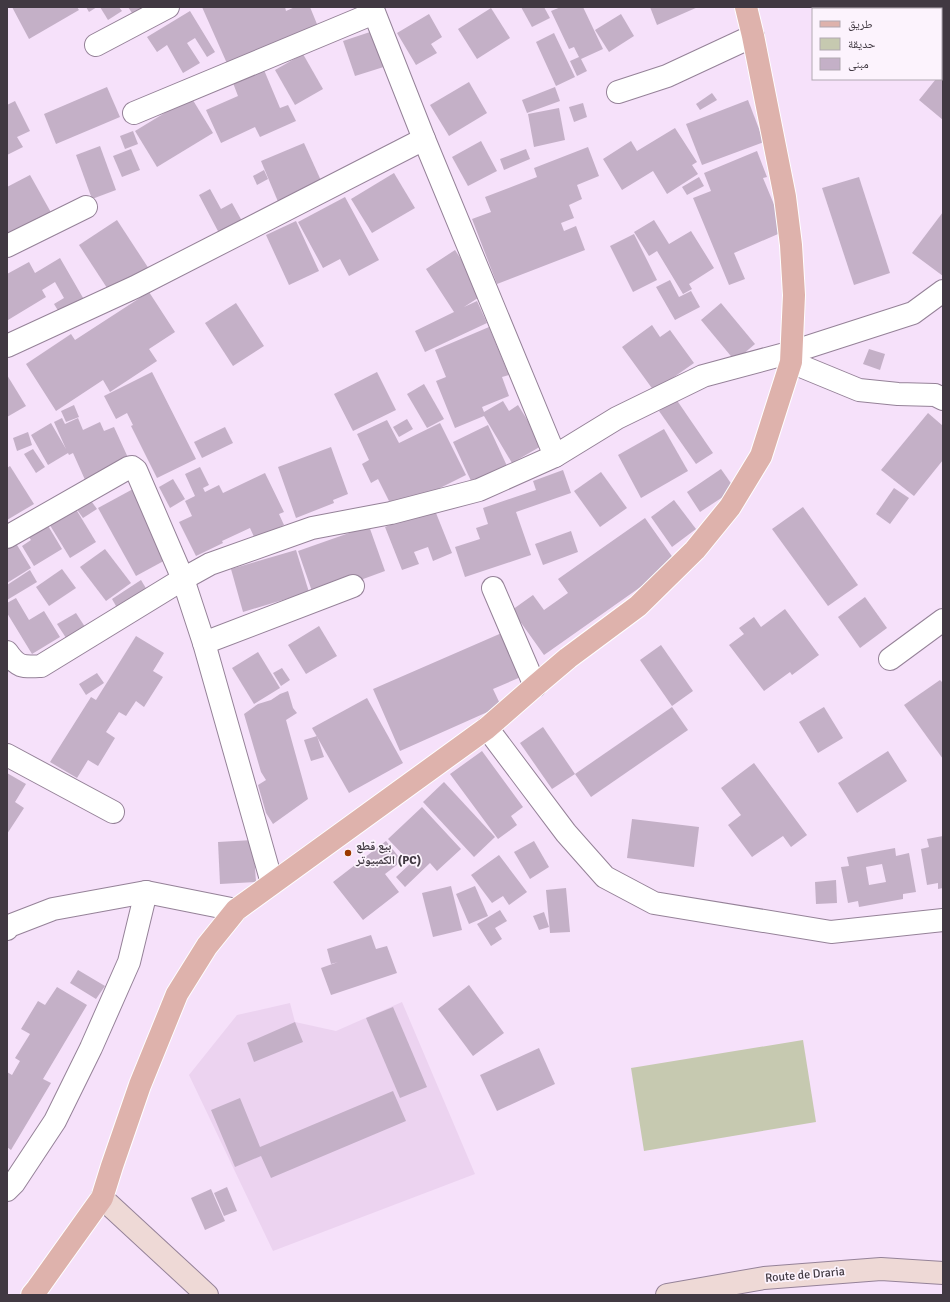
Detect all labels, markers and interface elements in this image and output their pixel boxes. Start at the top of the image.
legend [812,8,942,80]
text: طريق [848,17,873,32]
text: حديقة [848,37,876,52]
text: مبنى [848,57,869,72]
place label: بيع قطع الكمبيوتر (PC) [355,839,421,868]
marker: بيع قطع الكمبيوتر (PC) [343,848,353,858]
street label: Route de Draria [765,1264,845,1286]

